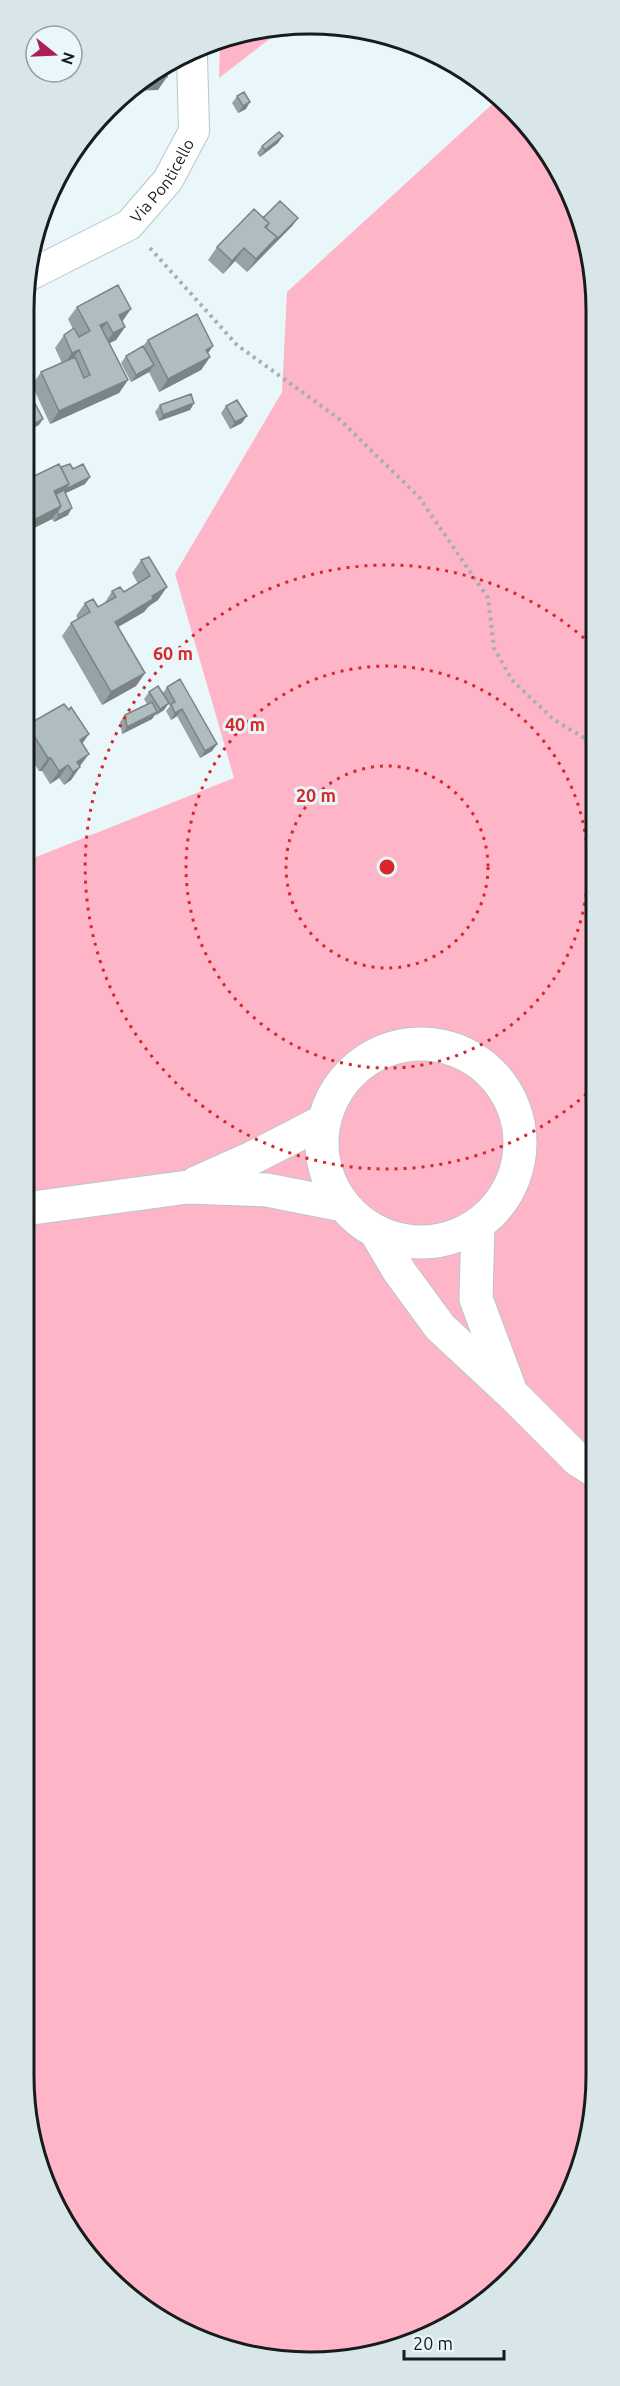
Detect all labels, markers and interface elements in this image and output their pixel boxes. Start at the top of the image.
north arrow [24,24,84,84]
text: N [58,50,79,67]
street label: Via Ponticello [126,136,197,226]
text: 60 m [153,643,193,663]
text: 40 m [225,714,265,734]
text: 20 m [296,785,336,805]
centre of rings [377,857,397,877]
scale bar [404,2323,504,2361]
text: 20 m [413,2333,453,2353]

